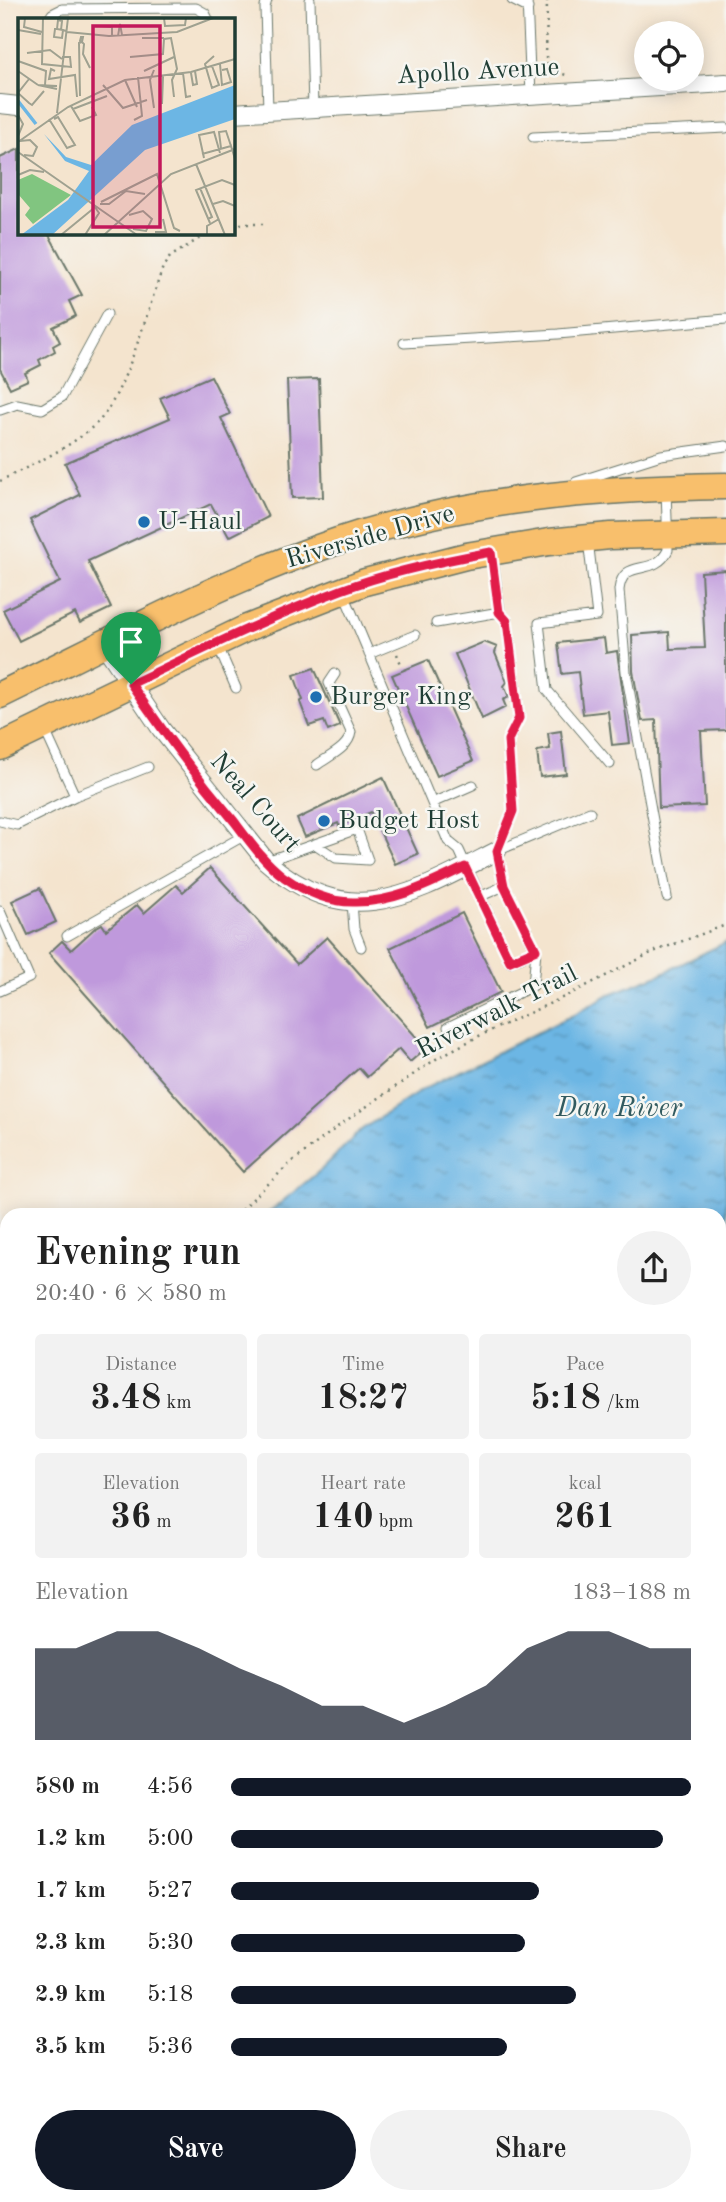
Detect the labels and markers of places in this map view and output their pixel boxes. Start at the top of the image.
place label: U-Haul [158,509,242,535]
marker: U-Haul [136,514,152,530]
pin [101,612,161,684]
place label: Burger King [330,684,471,710]
marker: Burger King [308,689,324,705]
place label: Budget Host [338,808,480,834]
marker: Budget Host [316,813,332,829]

